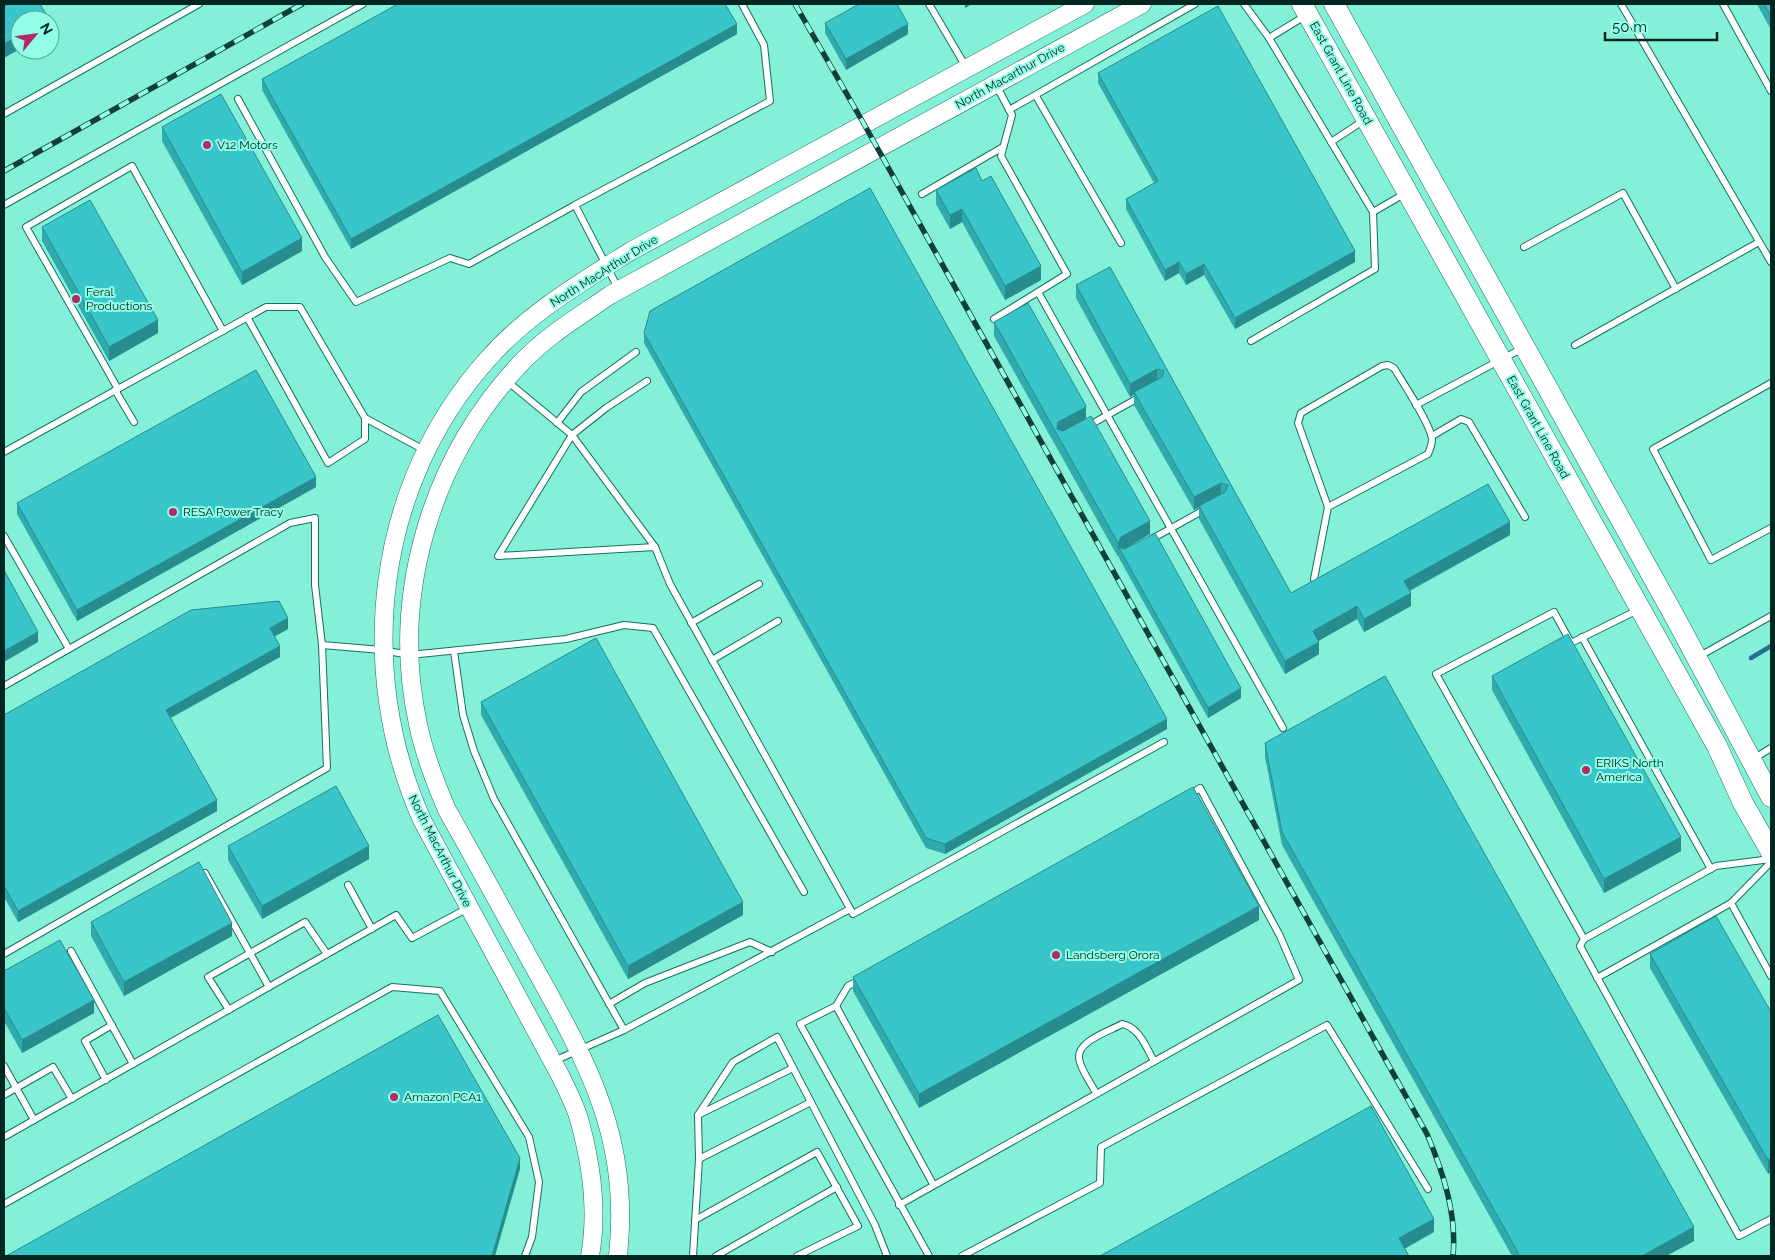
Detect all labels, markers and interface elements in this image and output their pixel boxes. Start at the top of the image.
north arrow [10,10,60,60]
scale bar [1605,10,1718,42]
text: 50 m [1612,18,1647,36]
street label: East Grant Line Road [1307,19,1375,127]
text: N [37,20,56,37]
street label: North Macarthur Drive [953,40,1067,112]
place label: V12 Motors [217,138,278,152]
marker: V12 Motors [201,139,213,151]
street label: North MacArthur Drive [548,232,660,310]
place label: Feral Productions [86,285,153,313]
marker: Feral Productions [70,293,82,305]
street label: East Grant Line Road [1504,373,1572,481]
place label: RESA Power Tracy [183,505,284,519]
marker: RESA Power Tracy [167,506,179,518]
place label: ERIKS North America [1596,756,1664,784]
marker: ERIKS North America [1580,764,1592,776]
street label: North MacArthur Drive [406,792,474,910]
place label: Landsberg Orora [1066,948,1160,962]
marker: Landsberg Orora [1050,949,1062,961]
place label: Amazon PCA1 [404,1090,481,1104]
marker: Amazon PCA1 [388,1091,400,1103]

